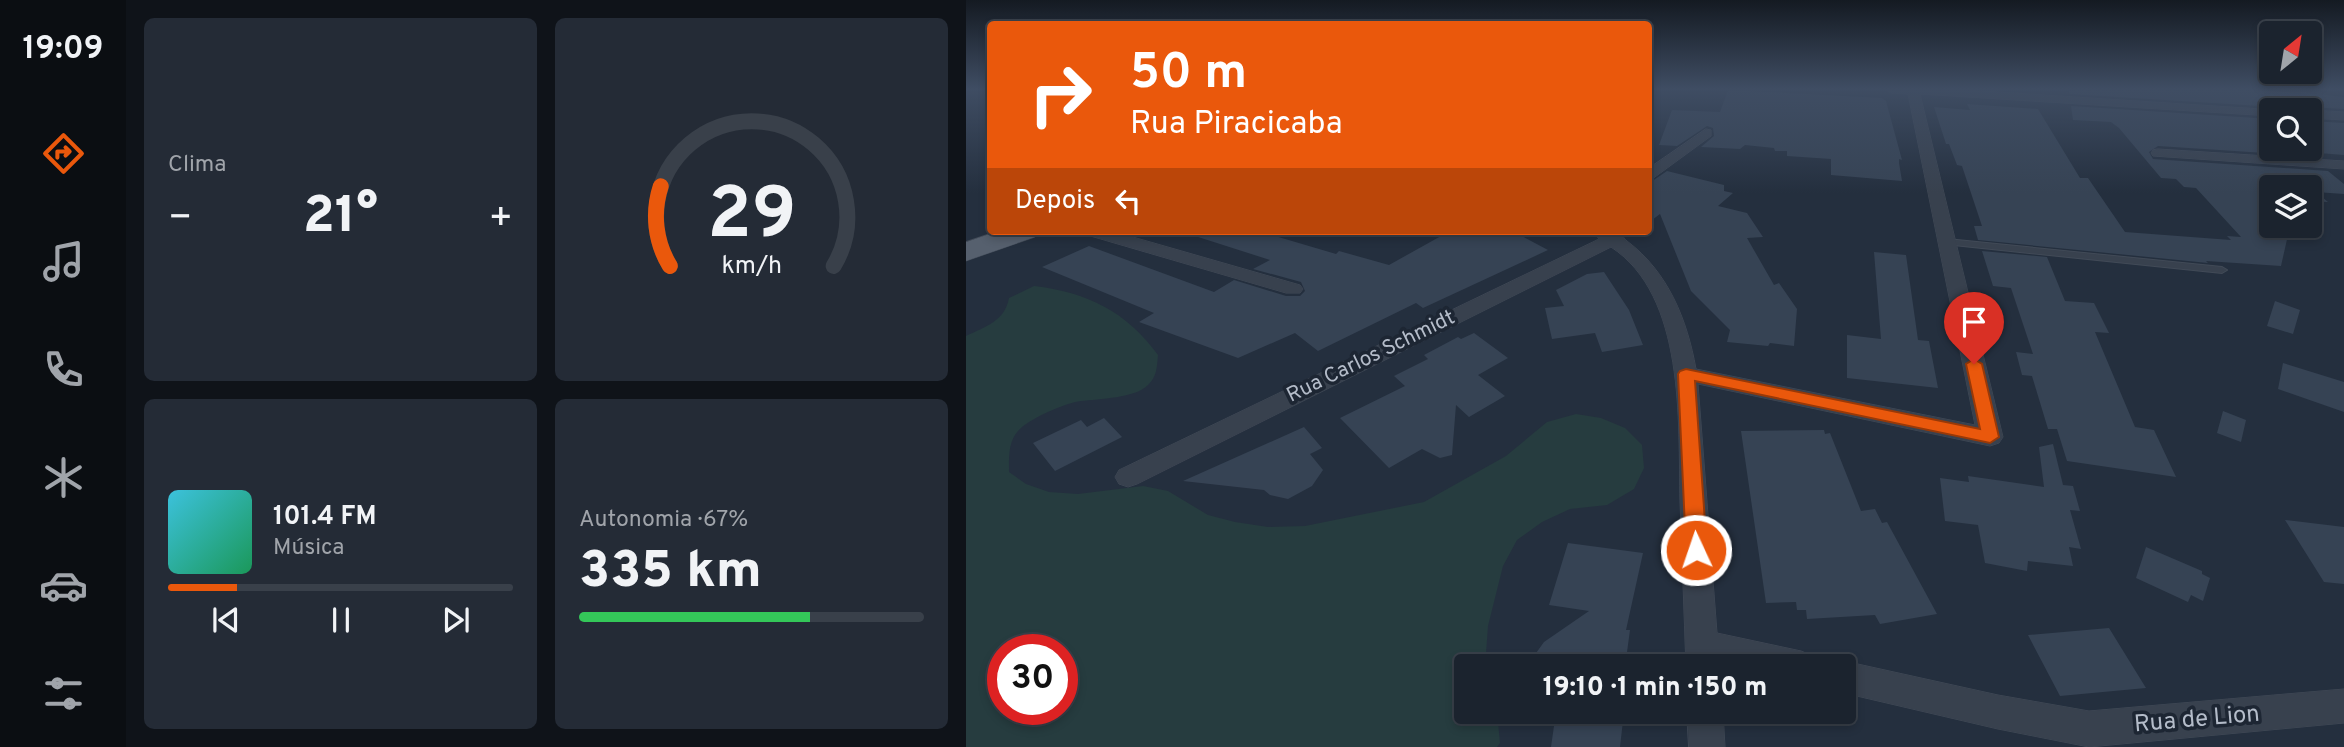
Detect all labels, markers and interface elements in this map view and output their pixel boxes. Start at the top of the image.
north arrow [2259,21,2322,84]
map controls [2259,21,2322,238]
text: 19:09 [23,30,103,70]
text: 50 m [1130,44,1247,106]
icon: right [1015,49,1106,140]
button: search [2259,98,2322,161]
text: Rua Piracicaba [1130,105,1343,145]
icon: directions [39,129,88,178]
text: Clima [168,151,226,180]
text: 29 [707,172,796,264]
button: layers [2259,175,2322,238]
icon: left [1109,182,1147,220]
text: 21° [303,185,378,251]
text: Depois [1015,185,1095,218]
text: − [168,195,193,244]
text: + [488,195,513,244]
icon: music [39,237,88,286]
text: km/h [721,250,782,282]
pin [1944,292,2004,364]
icon: arrive [1955,303,1993,341]
street label: Rua Carlos Schmidt [1282,305,1460,409]
icon: phone [39,345,88,394]
icon: climate [39,453,88,502]
text: 101.4 FM [273,501,377,534]
text: Autonomia · 67% [579,506,748,535]
position arrow [1659,513,1733,587]
text: Música [273,534,344,563]
text: 335 km [579,540,762,606]
icon: car [39,561,88,610]
icon: previous [207,601,245,639]
icon: pause [322,601,360,639]
icon: next [437,601,475,639]
speed limit sign: 30 [987,634,1078,725]
icon: filters [39,669,88,718]
text: 19:10 · 1 min · 150 m [1543,672,1767,705]
street label: Rua de Lion [2133,700,2261,740]

